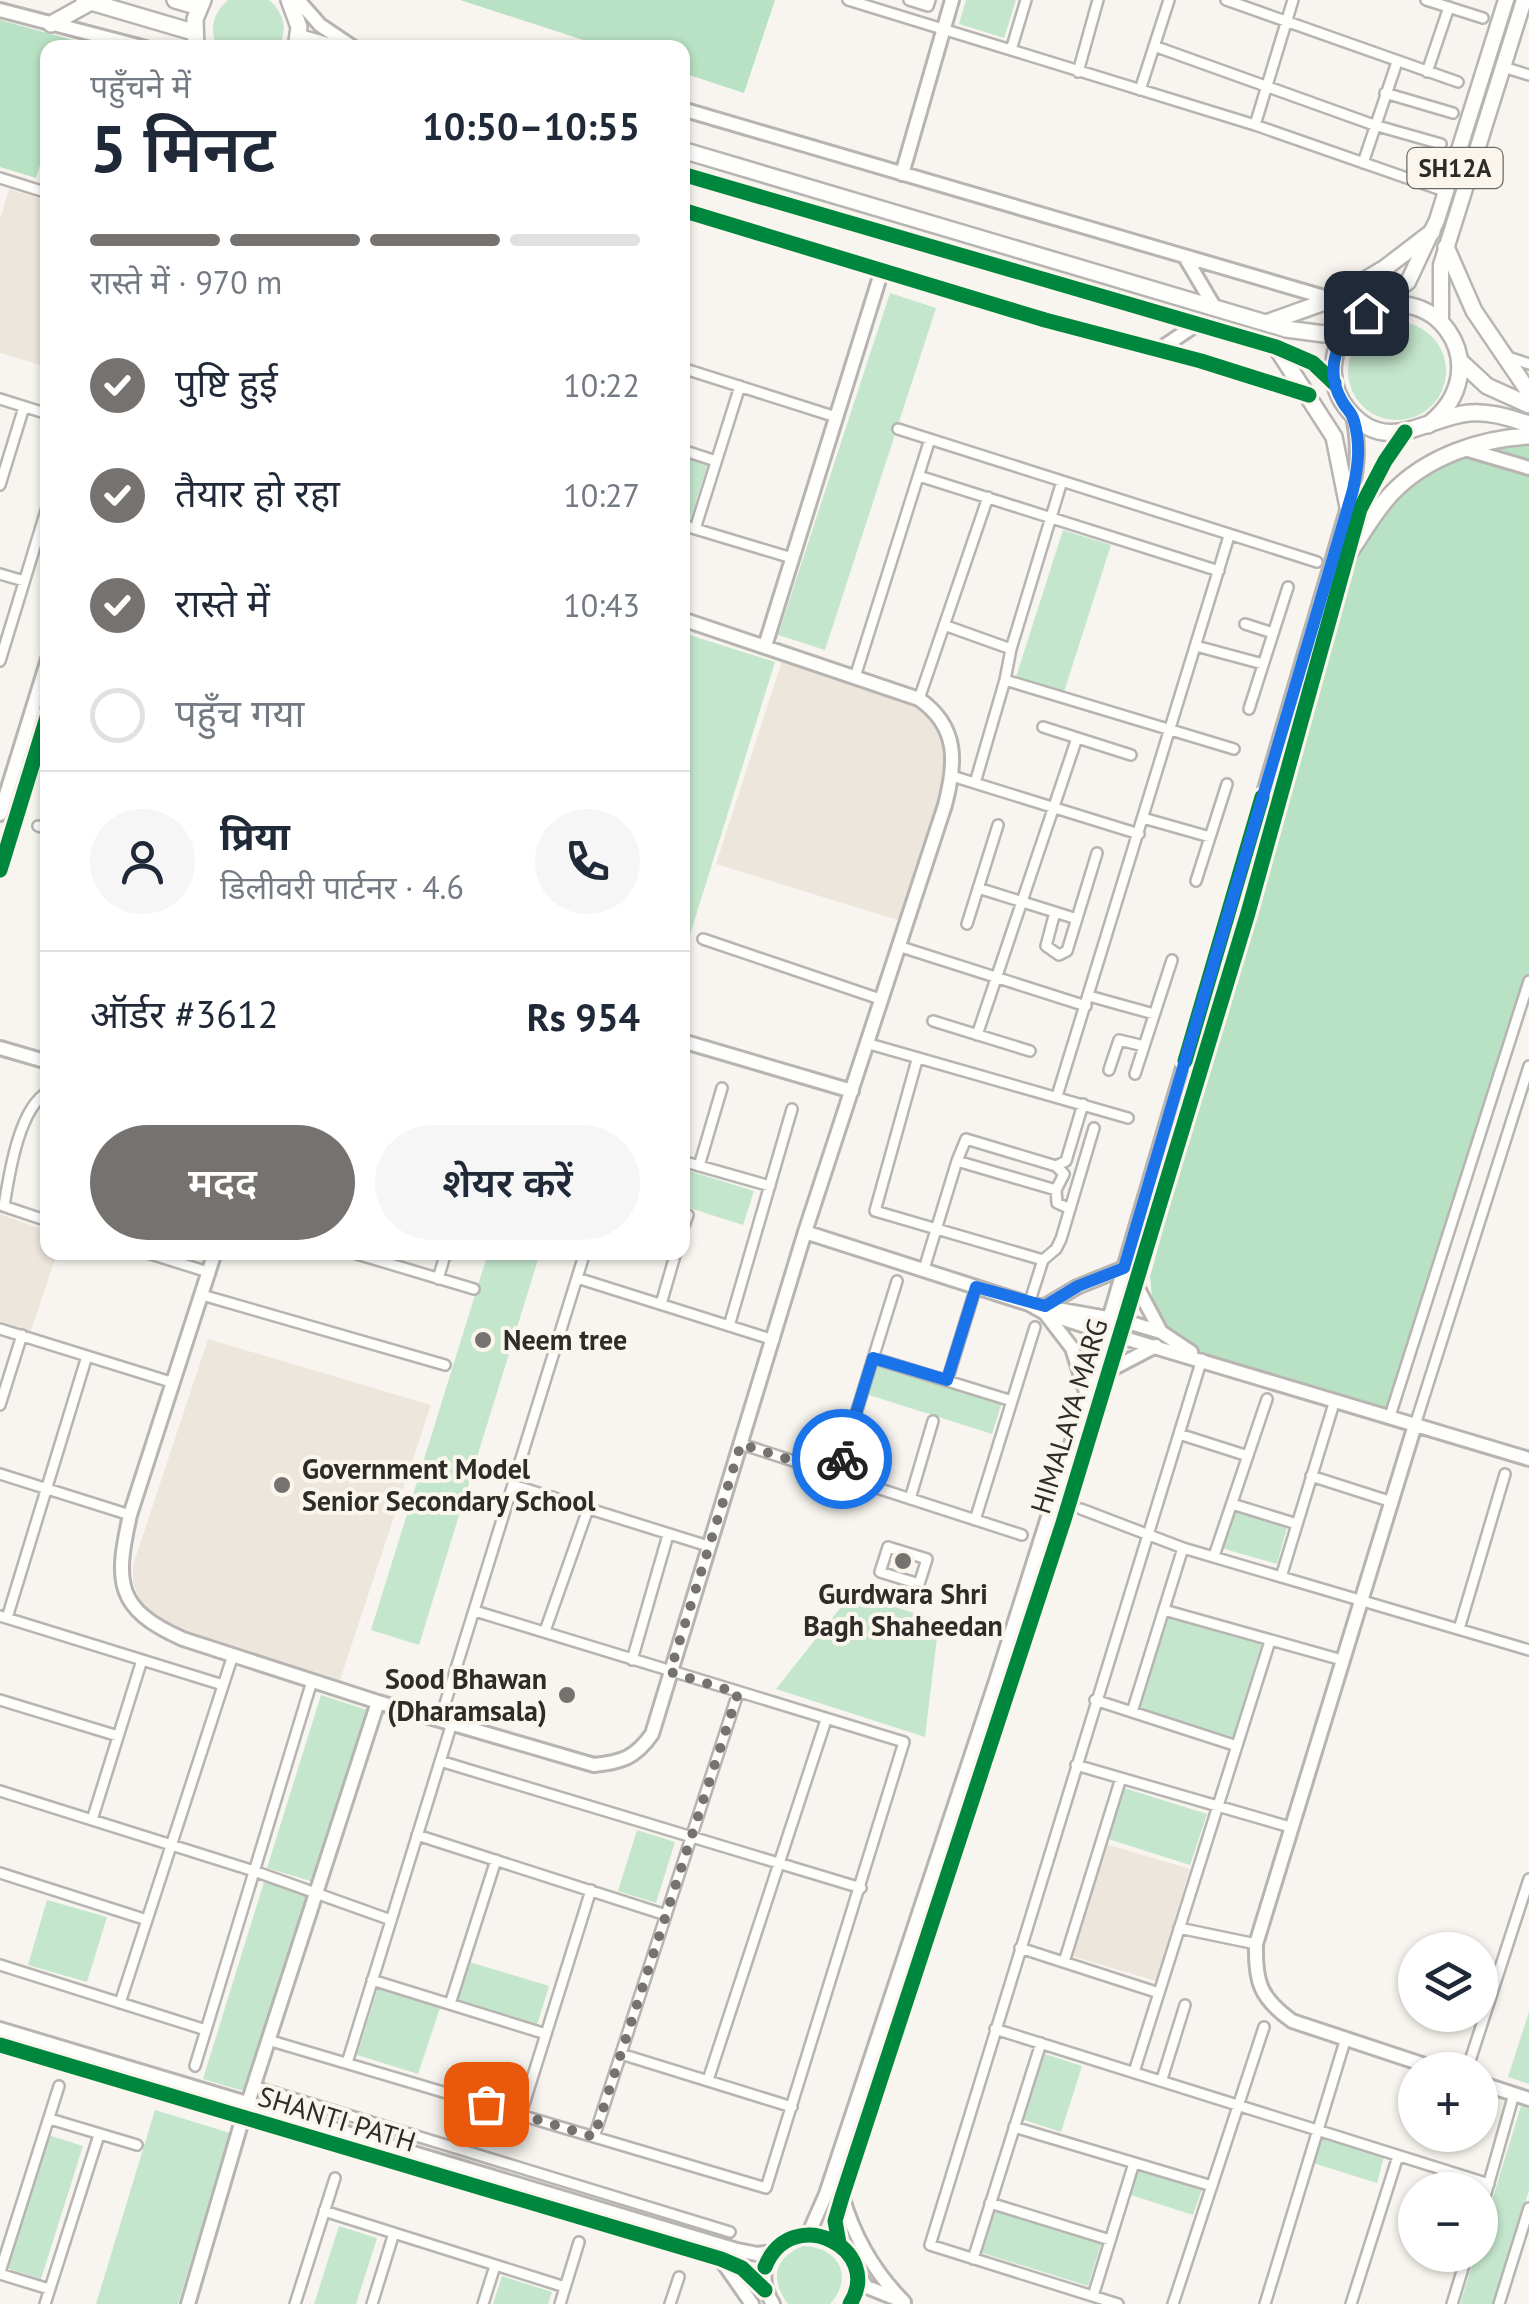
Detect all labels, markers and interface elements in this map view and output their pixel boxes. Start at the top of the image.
text: पहुँचने में [90,65,191,107]
text: 10:50–10:55 [422,101,640,150]
text: 5 मिनट [90,106,275,190]
road number: SH12A [1408,148,1502,188]
text: रास्ते में · 970 m [90,261,282,303]
pin [1324,271,1409,356]
icon: home [1339,286,1394,341]
icon: check [90,358,145,413]
text: पुष्टि हुई [175,358,278,407]
text: 10:22 [563,364,640,406]
icon: check [90,468,145,523]
text: तैयार हो रहा [175,468,340,517]
text: 10:27 [563,474,640,516]
icon: check [90,578,145,633]
text: रास्ते में [175,578,270,627]
text: 10:43 [563,584,640,626]
text: पहुँच गया [175,688,304,737]
button: person [90,809,195,914]
button: phone [535,809,640,914]
text: प्रिया [220,811,290,860]
text: डिलीवरी पार्टनर · 4.6 [220,866,464,908]
text: ऑर्डर #3612 [90,989,278,1038]
text: Rs 954 [527,992,640,1041]
button: मदद [90,1125,355,1240]
button: शेयर करें [375,1125,640,1240]
street label: HIMALAYA MARG [1021,1314,1116,1518]
place label: Neem tree [503,1321,627,1358]
marker: Neem tree [472,1329,494,1351]
courier [792,1409,892,1509]
icon: bike [815,1432,870,1487]
place label: Government Model Senior Secondary School [302,1450,596,1519]
marker: Government Model Senior Secondary School [271,1474,293,1496]
marker: Gurdwara Shri Bagh Shaheedan [892,1550,914,1572]
place label: Gurdwara Shri Bagh Shaheedan [803,1575,1003,1644]
place label: Sood Bhawan (Dharamsala) [385,1660,547,1729]
marker: Sood Bhawan (Dharamsala) [556,1684,578,1706]
map controls [1398,1932,1498,2272]
button: layers [1398,1932,1498,2032]
button: + [1398,2052,1498,2152]
pin [444,2062,529,2147]
street label: SHANTI PATH [254,2077,420,2160]
icon: bag [459,2077,514,2132]
button: − [1398,2172,1498,2272]

